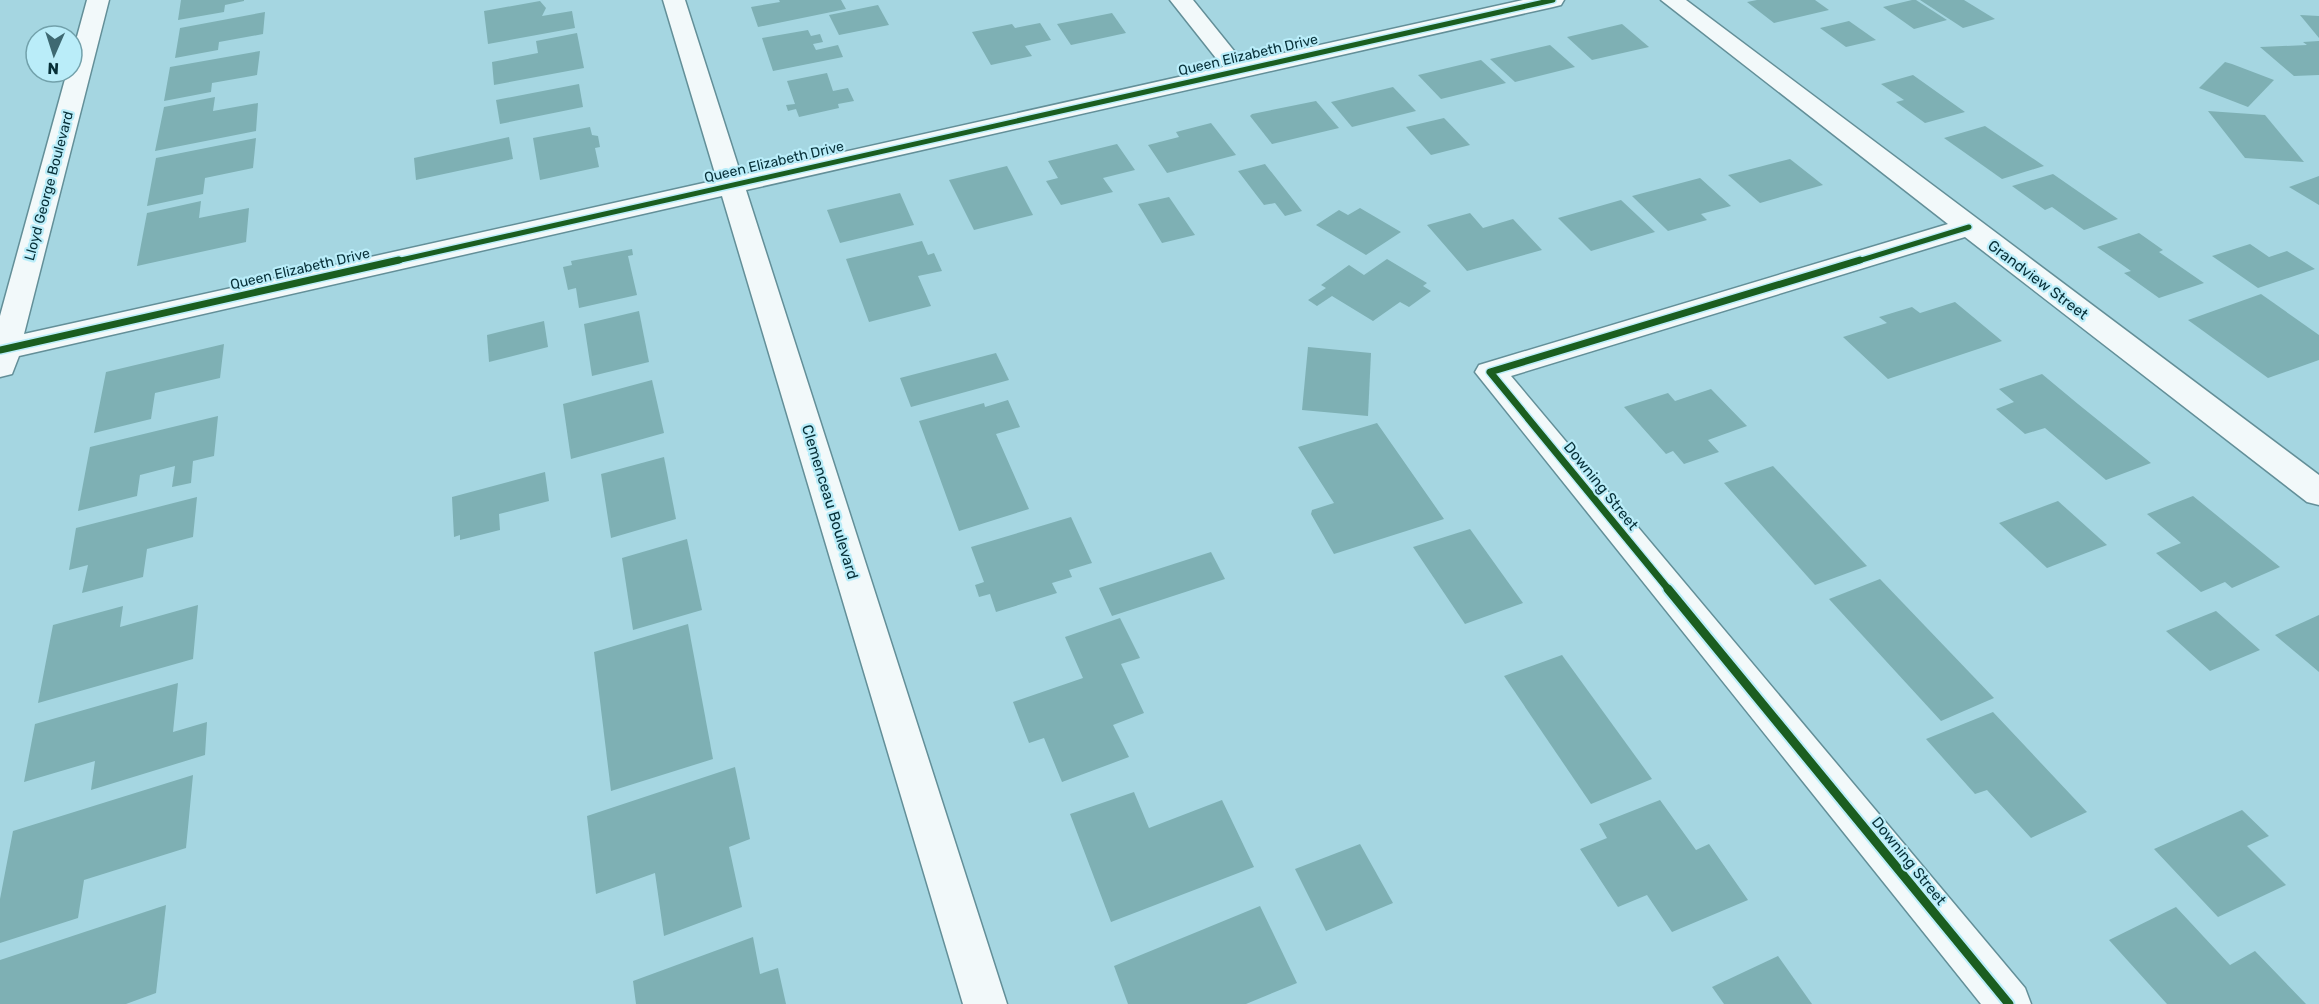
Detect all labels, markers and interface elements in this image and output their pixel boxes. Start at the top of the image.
north arrow [24,24,84,84]
street label: Queen Elizabeth Drive [1176,31,1320,79]
text: N [47,59,59,78]
street label: Lloyd George Boulevard [21,109,77,263]
street label: Queen Elizabeth Drive [702,138,846,186]
street label: Grandview Street [1984,236,2092,324]
street label: Queen Elizabeth Drive [228,245,372,293]
street label: Clemenceau Boulevard [798,423,862,581]
street label: Downing Street [1560,438,1642,534]
street label: Downing Street [1868,813,1950,909]

